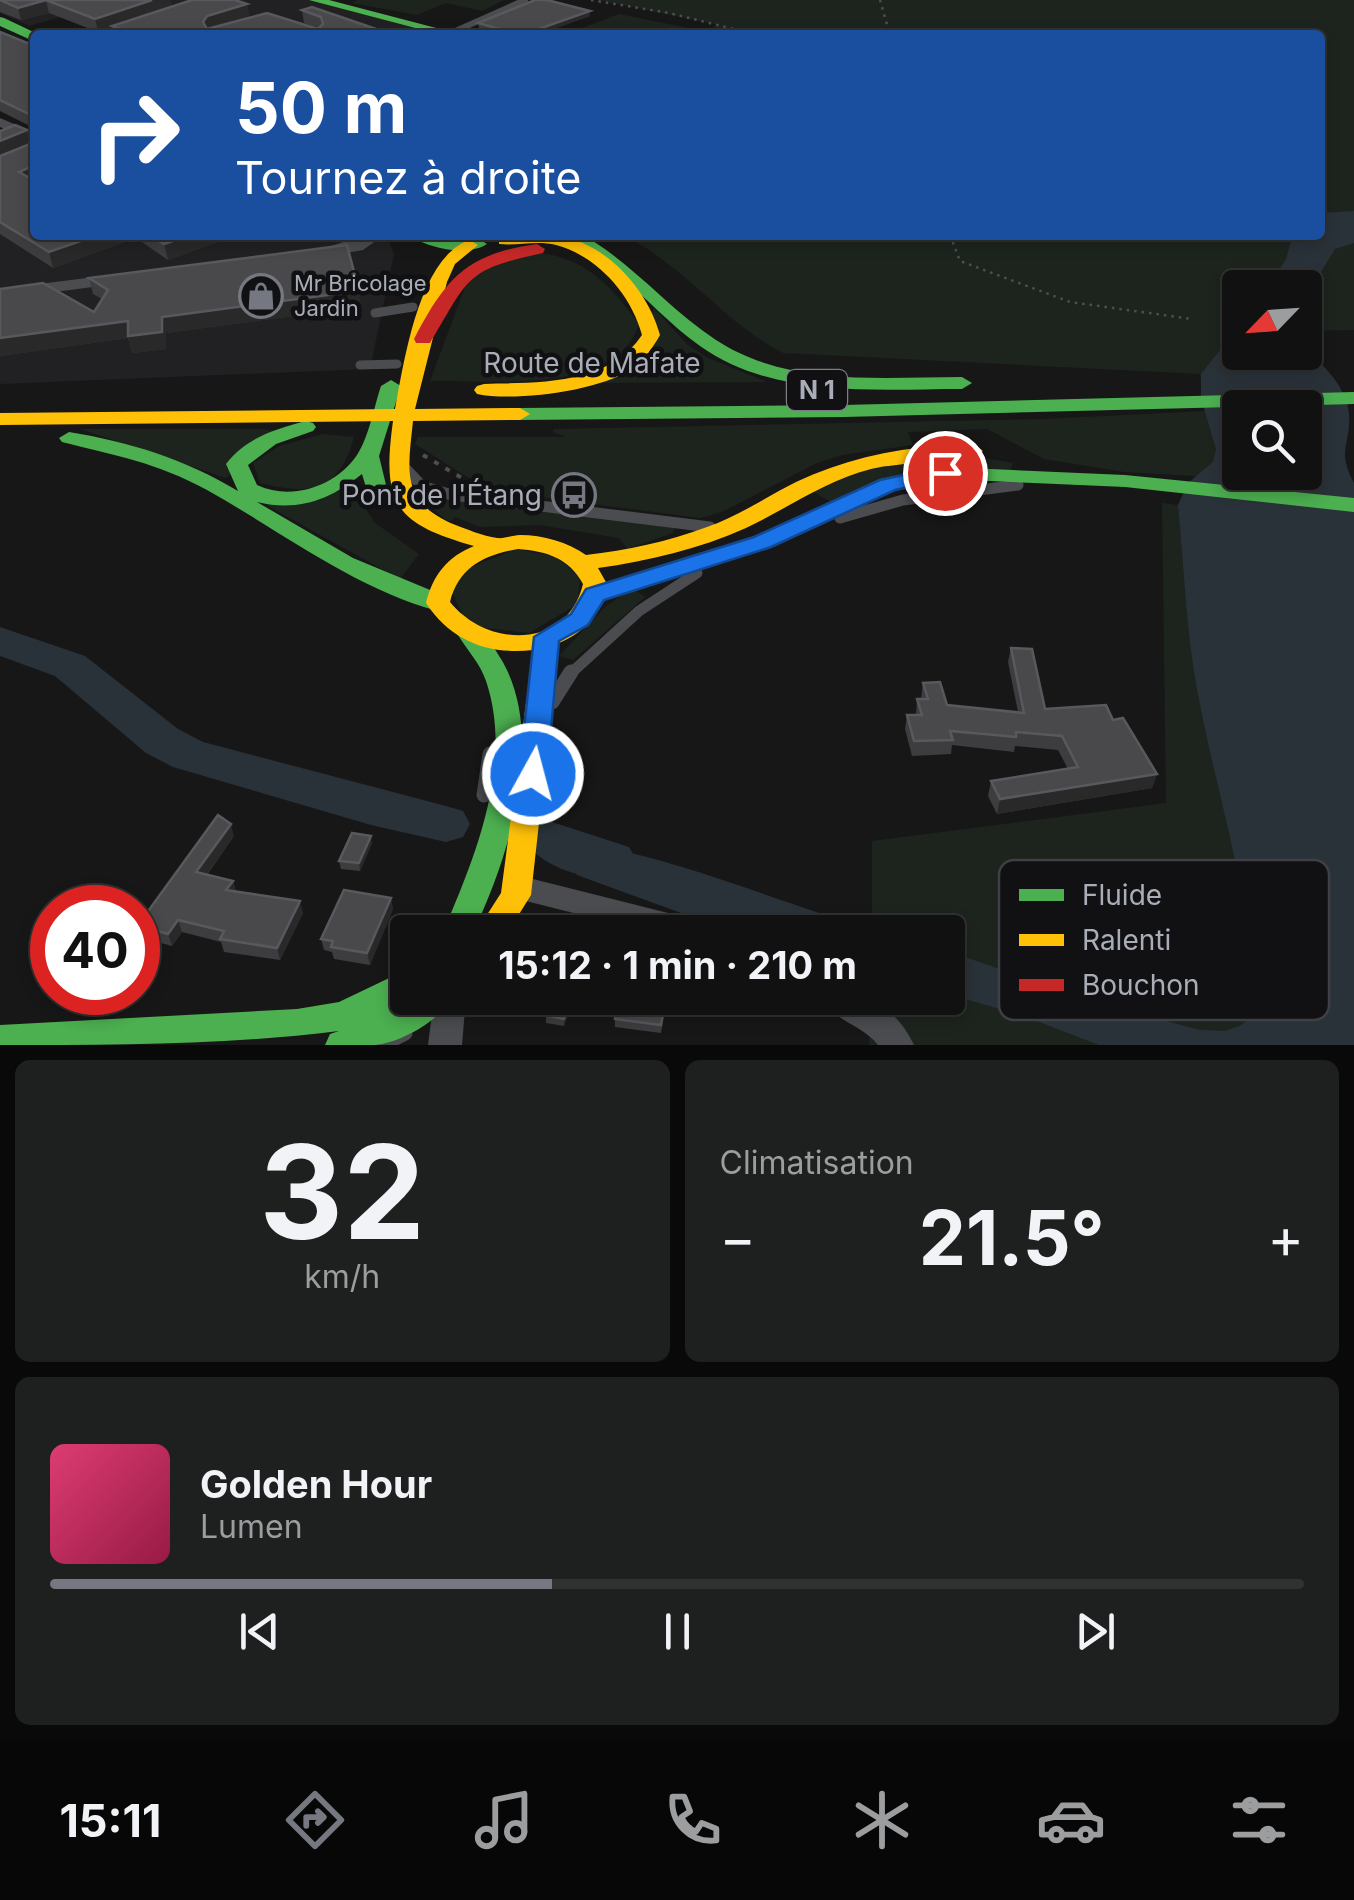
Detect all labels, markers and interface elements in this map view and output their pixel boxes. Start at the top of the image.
text: 50 m [235,65,407,150]
icon: right [70,70,200,200]
text: Tournez à droite [235,150,582,205]
place label: Mr Bricolage Jardin [294,270,426,321]
north arrow [1222,270,1322,370]
map controls [1222,270,1322,490]
shop icon: Mr Bricolage Jardin [238,273,284,319]
street label: Route de Mafate [483,346,701,380]
road number: N 1 [787,370,847,410]
button: search [1222,390,1322,490]
pin [903,431,988,516]
icon: arrive [918,446,973,501]
bus stop icon: Pont de l'Étang [551,472,597,518]
place label: Pont de l'Étang [342,477,542,512]
position arrow [481,722,585,826]
legend [999,860,1329,1020]
text: Fluide [1082,878,1162,912]
speed limit sign: 40 [30,885,160,1015]
text: Ralenti [1082,923,1171,957]
text: 15:12 · 1 min · 210 m [498,942,857,988]
text: Bouchon [1082,968,1200,1002]
text: 32 [259,1113,425,1270]
text: Climatisation [720,1143,914,1182]
text: 21.5° [919,1192,1105,1283]
text: − [720,1205,756,1271]
text: + [1268,1205,1304,1271]
text: km/h [304,1257,380,1296]
text: Golden Hour [200,1461,432,1507]
text: Lumen [200,1507,303,1546]
icon: previous [232,1604,287,1659]
icon: pause [650,1604,705,1659]
icon: next [1068,1604,1123,1659]
icon: directions [280,1785,350,1855]
icon: music [469,1785,539,1855]
icon: phone [658,1785,728,1855]
icon: climate [847,1785,917,1855]
icon: car [1036,1785,1106,1855]
icon: filters [1224,1785,1294,1855]
text: 15:11 [59,1793,161,1848]

